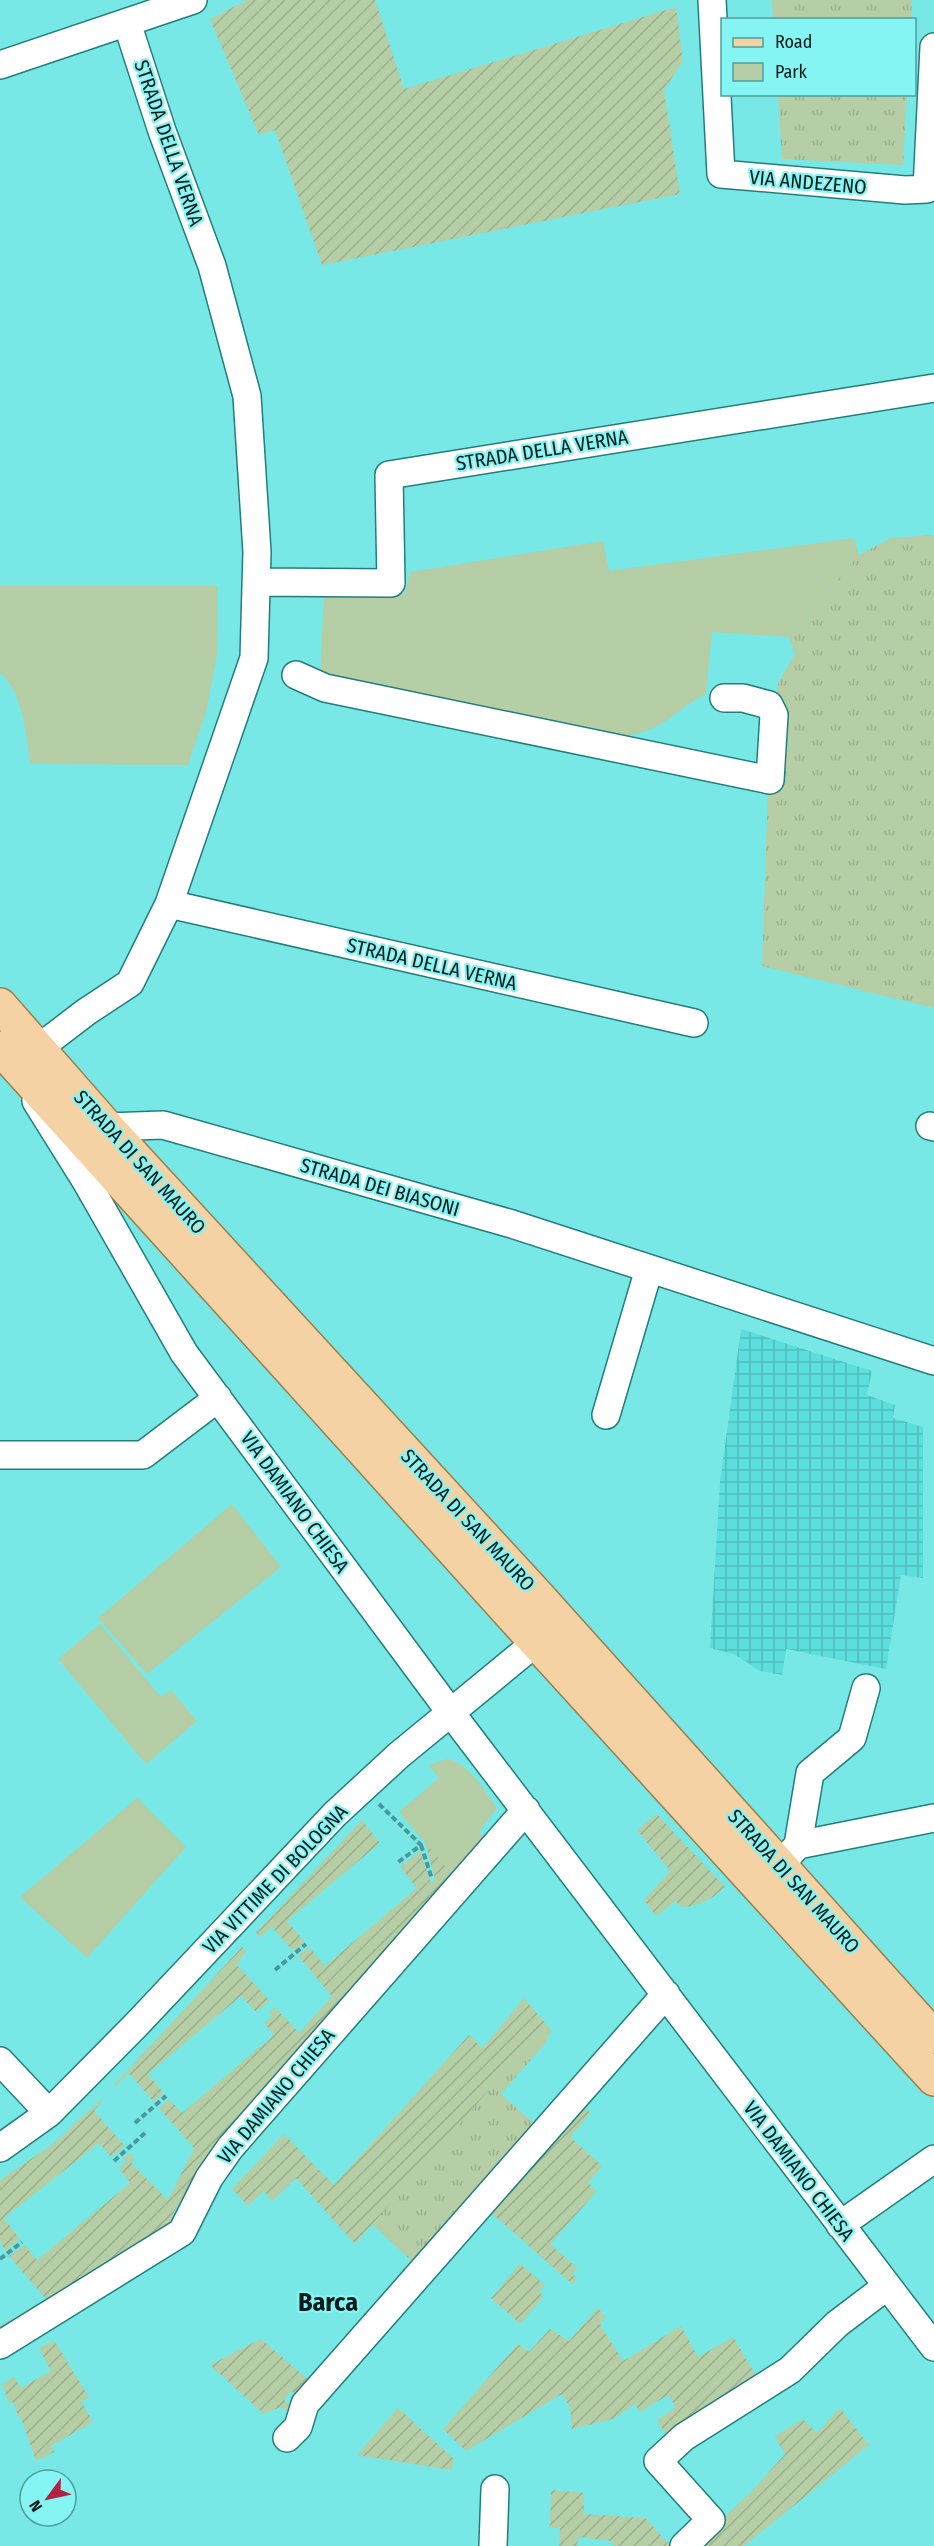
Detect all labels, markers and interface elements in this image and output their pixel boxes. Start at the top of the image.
legend [721,18,916,96]
text: Road [775,31,812,53]
street label: STRADA DELLA VERNA [129,57,209,230]
text: Park [775,61,808,83]
street label: VIA ANDEZENO [748,165,868,199]
street label: STRADA DELLA VERNA [454,424,630,475]
street label: STRADA DELLA VERNA [345,933,520,995]
street label: STRADA DI SAN MAURO [69,1085,211,1239]
street label: STRADA DEI BIASONI [298,1153,462,1221]
street label: VIA DAMIANO CHIESA [236,1427,355,1578]
street label: STRADA DI SAN MAURO [396,1444,540,1596]
street label: VIA VITTIME DI BOLOGNA [198,1799,353,1958]
street label: STRADA DI SAN MAURO [723,1804,865,1958]
street label: VIA DAMIANO CHIESA [212,2023,340,2168]
street label: VIA DAMIANO CHIESA [739,2096,860,2246]
district label: Barca [298,2287,358,2318]
north arrow [18,2468,78,2528]
text: N [25,2497,46,2515]

